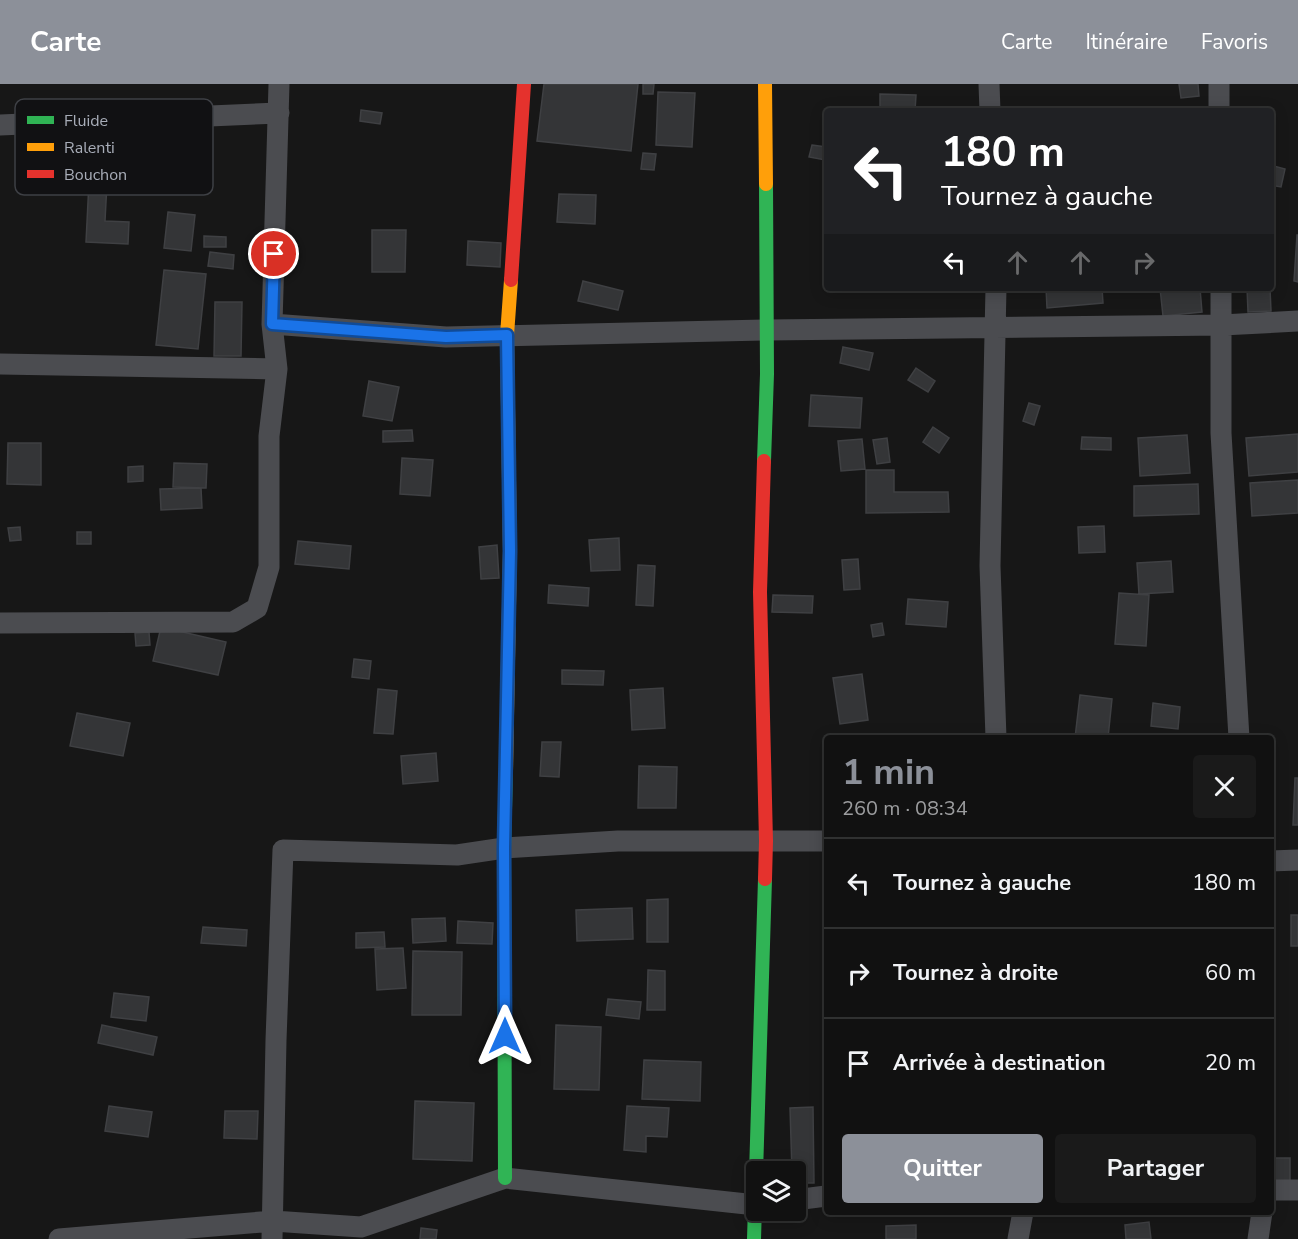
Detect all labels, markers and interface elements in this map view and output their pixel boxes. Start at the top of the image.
text: Carte [30,23,101,61]
text: Carte [1001,28,1052,56]
text: Itinéraire [1085,28,1168,56]
text: Favoris [1201,28,1268,56]
legend [15,99,213,195]
text: Fluide [64,110,108,132]
text: 180 m [941,124,1065,181]
icon: left [842,132,920,210]
text: Ralenti [64,137,115,159]
text: Bouchon [64,164,127,186]
text: Tournez à gauche [941,178,1153,215]
pin [248,228,299,279]
icon: arrive [257,237,290,270]
icon: left [938,246,971,279]
icon: ahead [1001,246,1034,279]
icon: ahead [1064,246,1097,279]
icon: right [1127,246,1160,279]
text: 1 min [842,748,935,797]
button: close [1193,755,1256,818]
text: 260 m · 08:34 [842,795,968,822]
icon: left [842,867,875,900]
text: Tournez à gauche [893,868,1071,898]
text: 180 m [1192,868,1256,898]
icon: right [842,957,875,990]
text: Tournez à droite [893,958,1058,988]
text: 60 m [1205,958,1256,988]
position arrow [473,1004,537,1068]
icon: arrive [842,1047,875,1080]
text: Arrivée à destination [893,1048,1106,1078]
text: 20 m [1205,1048,1256,1078]
button: Quitter [842,1134,1043,1203]
button: Partager [1055,1134,1256,1203]
map controls [746,1161,806,1221]
button: layers [746,1161,806,1221]

